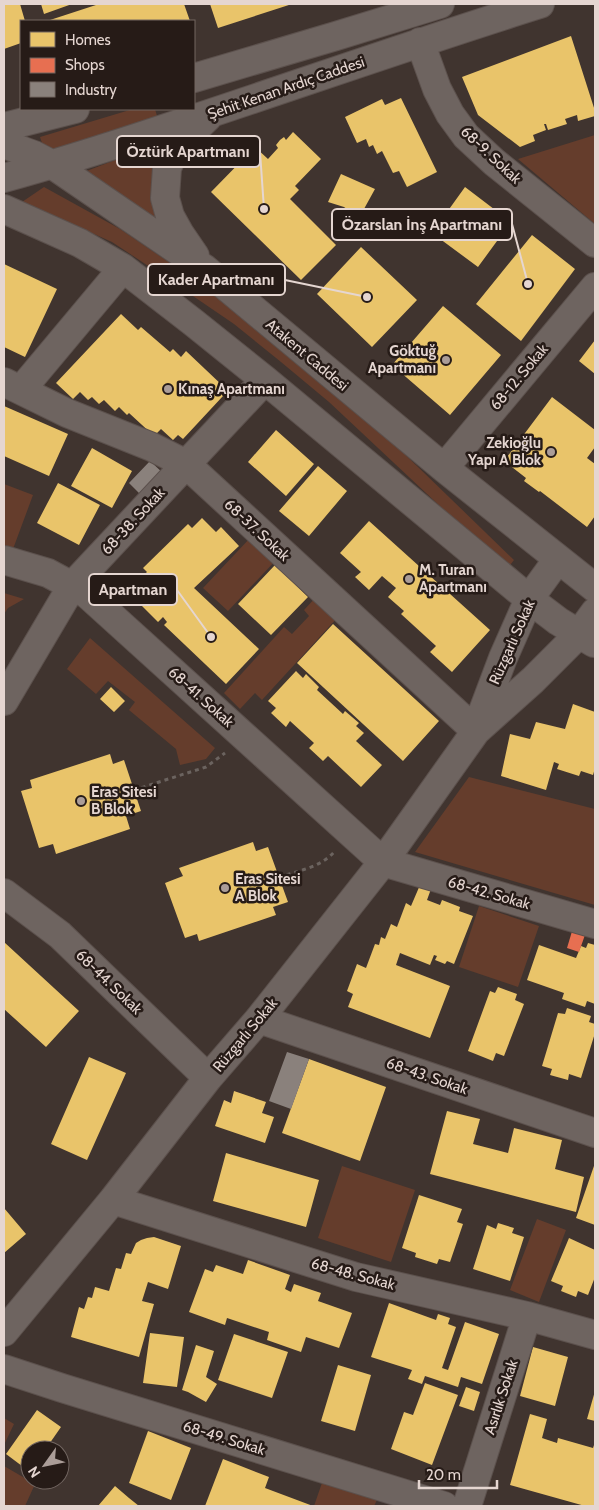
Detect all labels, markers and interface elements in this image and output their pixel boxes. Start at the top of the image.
legend [20,20,195,110]
text: Homes [65,31,111,49]
street label: Şehit Kenan Ardıç Caddesi [205,53,367,123]
text: Shops [65,56,105,74]
text: Industry [65,81,117,99]
street label: 68-9. Sokak [457,122,525,188]
callout: Öztürk Apartmanı [117,136,260,167]
text: Öztürk Apartmanı [126,142,250,161]
callout: Özarslan İnş Apartmanı [332,209,512,240]
text: Özarslan İnş Apartmanı [342,215,502,234]
callout: Kader Apartmanı [148,264,285,295]
text: Kader Apartmanı [158,270,274,289]
street label: Atakent Caddesi [262,315,352,395]
street label: 68-12. Sokak [486,340,552,414]
place label: Göktuğ Apartmanı [368,342,436,377]
marker: Göktuğ Apartmanı [440,354,452,366]
place label: Kınaş Apartmanı [178,380,285,398]
marker: Kınaş Apartmanı [162,383,174,395]
place label: Zekioğlu Yapı A Blok [467,434,542,469]
marker: Zekioğlu Yapı A Blok [545,446,557,458]
street label: 68-38. Sokak [97,484,169,558]
street label: 68-37. Sokak [221,495,294,565]
place label: M. Turan Apartmanı [419,561,487,596]
marker: M. Turan Apartmanı [403,573,415,585]
callout: Apartman [89,574,177,605]
text: Apartman [99,580,167,599]
street label: Rüzgarlı Sokak [485,597,539,687]
street label: 68-41. Sokak [165,663,238,731]
place label: Eras Sitesi B Blok [91,783,157,818]
marker: Eras Sitesi B Blok [75,795,87,807]
place label: Eras Sitesi A Blok [235,870,301,905]
street label: 68-42. Sokak [446,873,532,913]
marker: Eras Sitesi A Blok [219,882,231,894]
street label: 68-44. Sokak [72,946,146,1018]
street label: Rüzgarlı Sokak [209,994,281,1076]
street label: 68-43. Sokak [384,1054,470,1098]
street label: 68-48. Sokak [309,1254,397,1294]
street label: Asırlık Sokak [480,1357,522,1437]
street label: 68-49. Sokak [181,1417,267,1459]
north arrow [20,1440,70,1490]
scale bar [419,1458,496,1490]
text: N [24,1463,44,1481]
text: 20 m [426,1466,461,1484]

